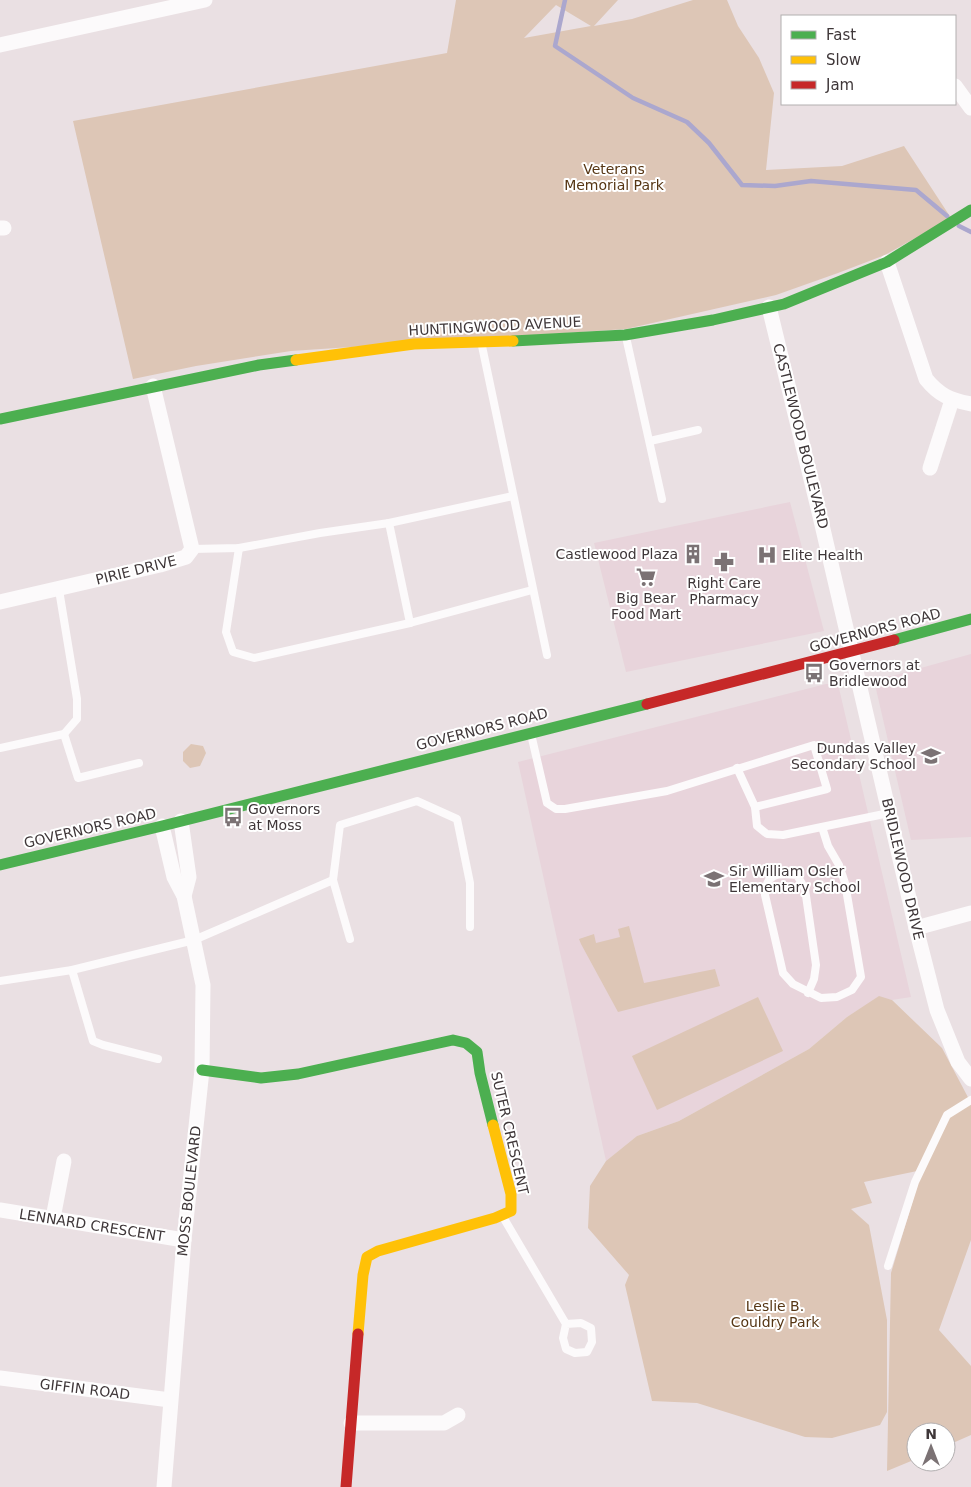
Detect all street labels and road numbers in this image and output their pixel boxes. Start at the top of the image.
street label: HUNTINGWOOD AVENUE [408,313,582,339]
street label: CASTLEWOOD BOULEVARD [770,342,832,530]
street label: PIRIE DRIVE [94,552,178,588]
street label: GOVERNORS ROAD [808,605,942,655]
street label: GOVERNORS ROAD [414,705,550,753]
street label: BRIDLEWOOD DRIVE [879,797,927,941]
street label: GOVERNORS ROAD [22,805,158,851]
street label: SUTER CRESCENT [488,1070,532,1196]
street label: MOSS BOULEVARD [174,1125,204,1257]
street label: LENNARD CRESCENT [18,1206,166,1244]
street label: GIFFIN ROAD [39,1376,131,1402]

